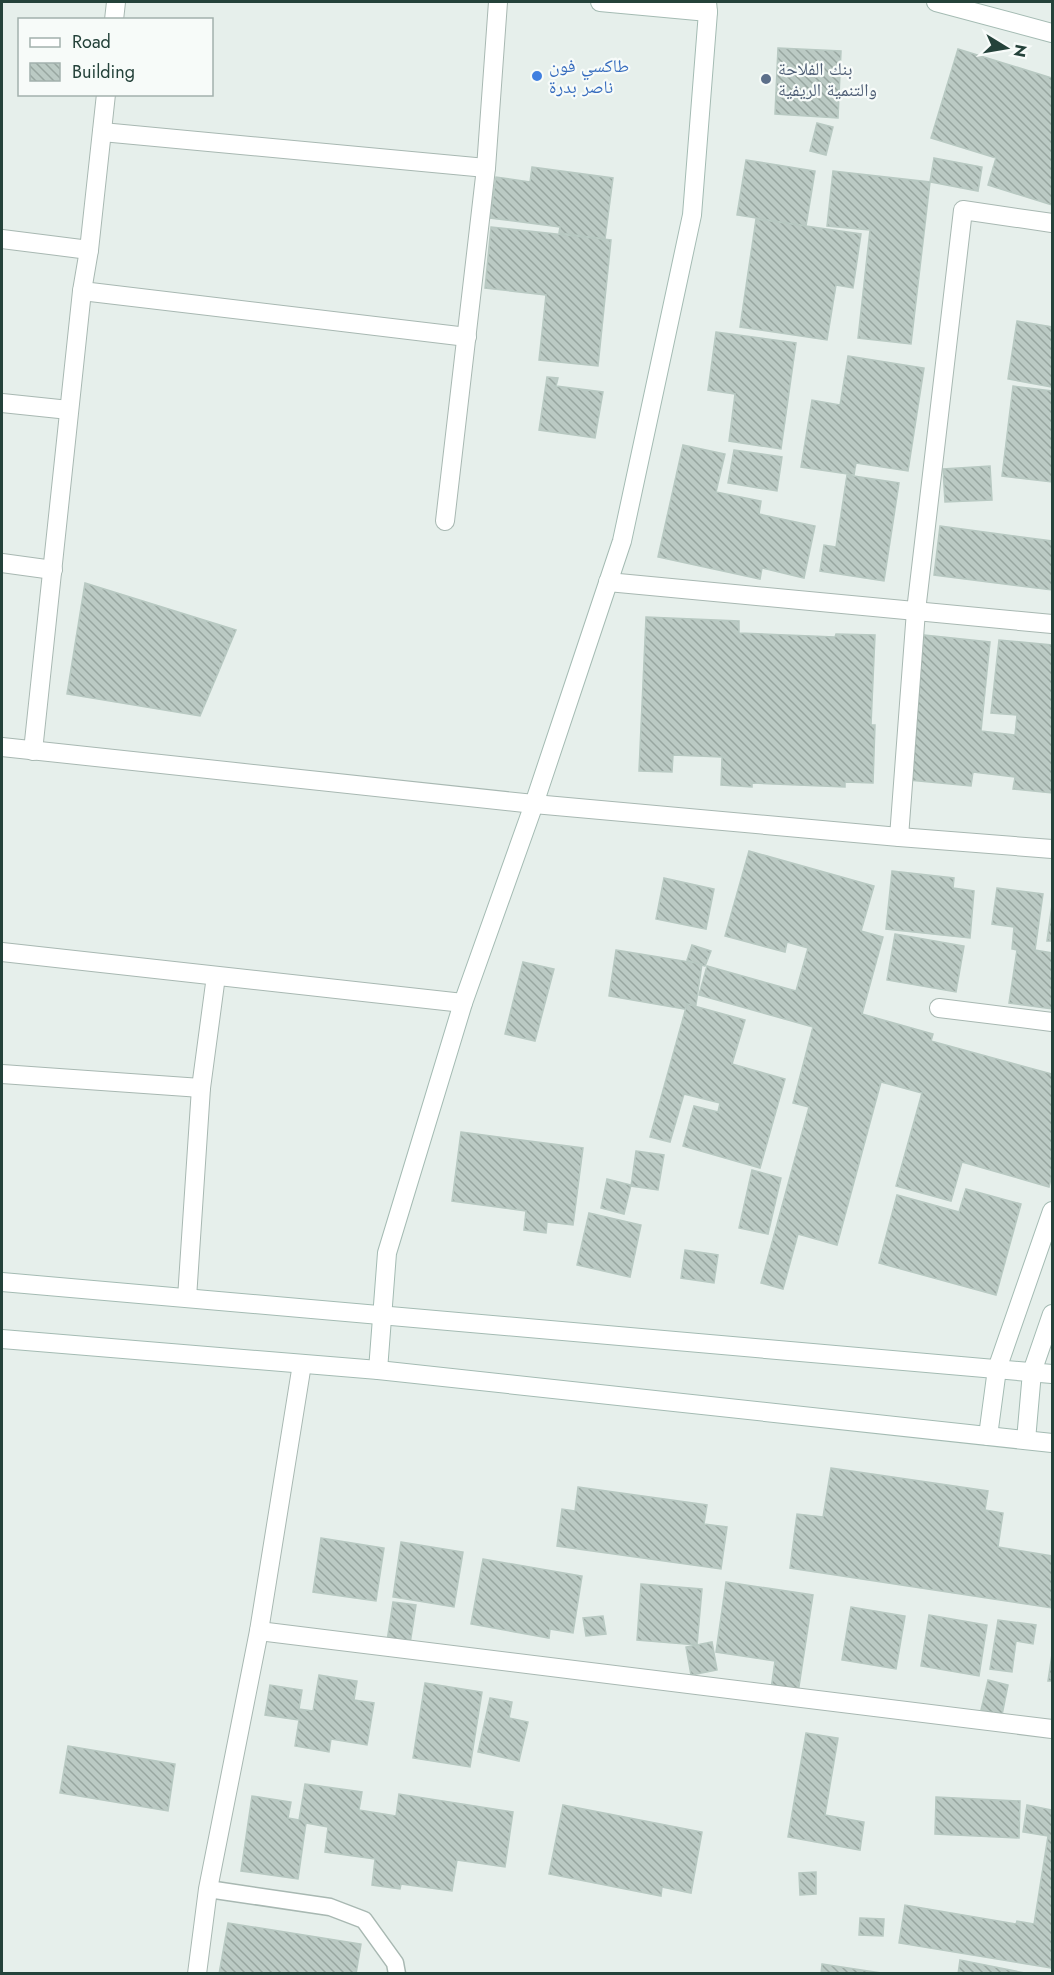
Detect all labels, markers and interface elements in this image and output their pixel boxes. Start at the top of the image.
legend [18,18,213,96]
north arrow [976,18,1036,78]
text: Road [72,29,111,55]
text: N [1008,42,1033,59]
place label: طاكسي فون ناصر بدرة [549,53,629,100]
place label: بنك الفلاحة والتنمية الريفية [778,56,877,103]
text: Building [72,59,135,85]
marker: طاكسي فون ناصر بدرة [530,69,544,83]
marker: بنك الفلاحة والتنمية الريفية [759,72,773,86]

